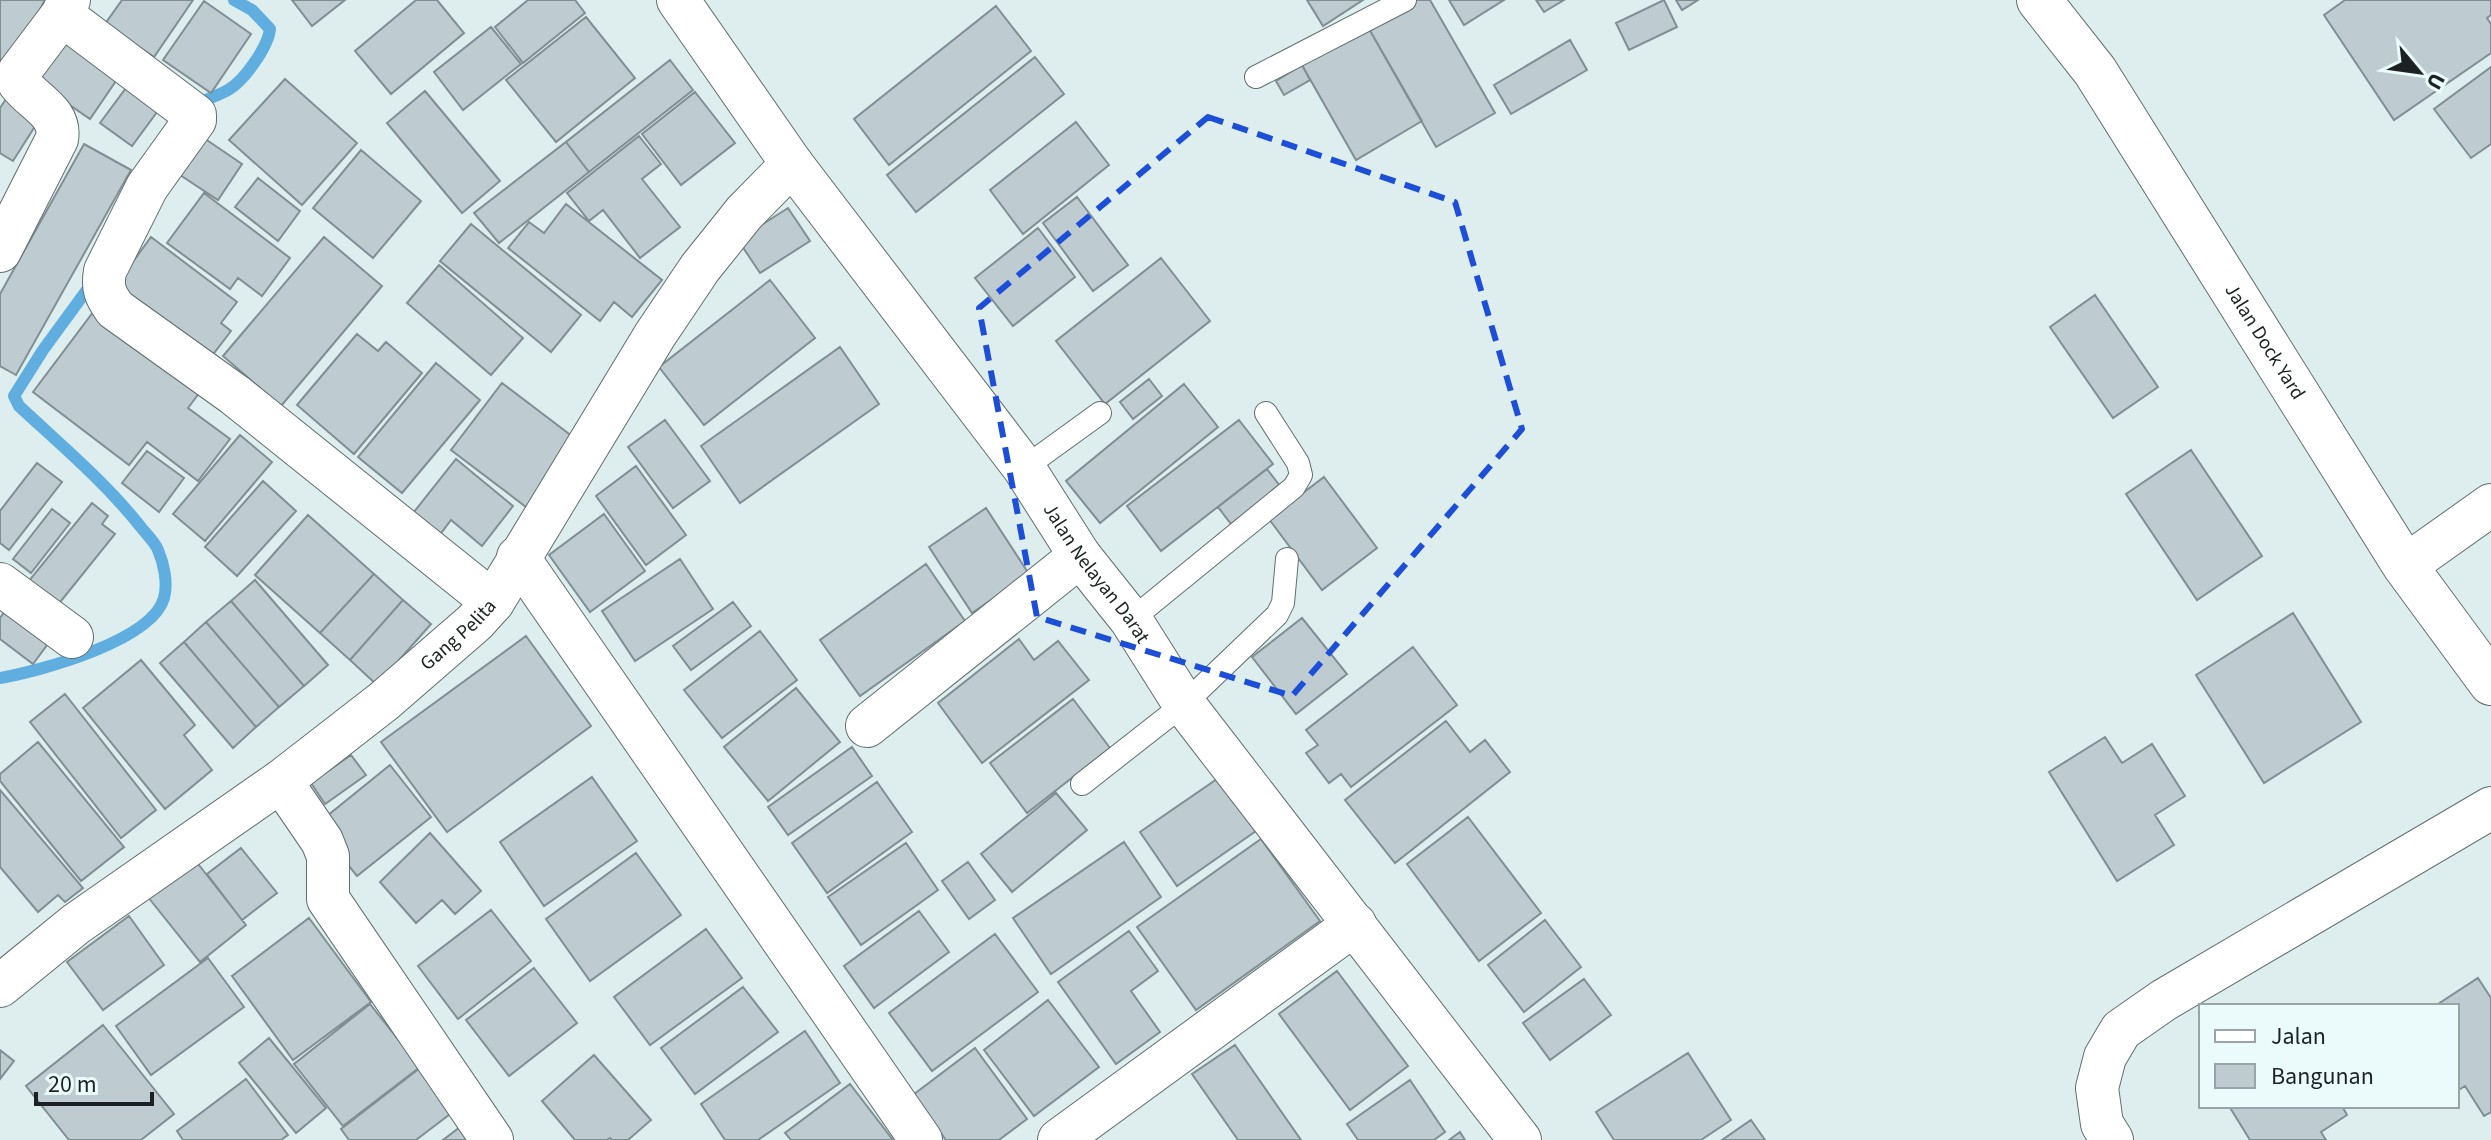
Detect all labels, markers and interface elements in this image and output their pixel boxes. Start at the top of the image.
north arrow [2379,32,2459,112]
text: U [2418,67,2453,95]
street label: Jalan Dock Yard [2218,278,2312,405]
street label: Jalan Nelayan Darat [1036,498,1157,649]
street label: Gang Pelita [414,593,503,677]
legend [2199,1004,2459,1108]
text: Jalan [2271,1019,2326,1054]
scale bar [36,1056,152,1106]
text: Bangunan [2271,1059,2374,1094]
text: 20 m [48,1067,97,1102]

